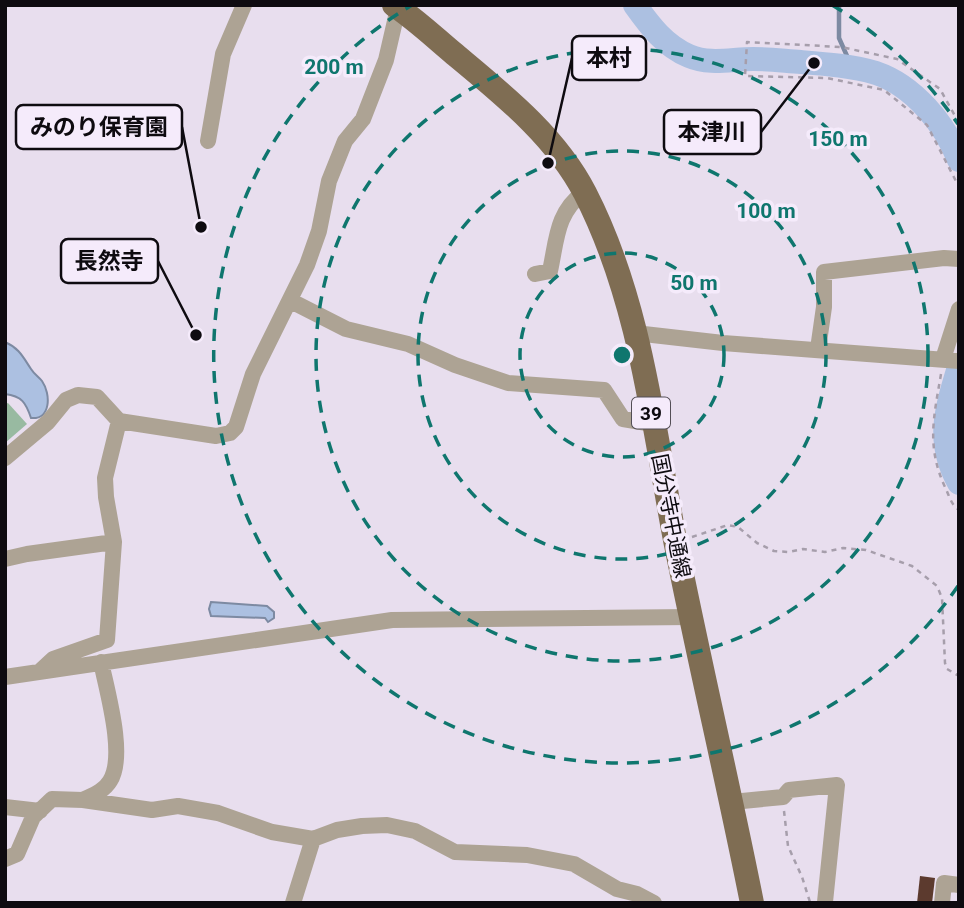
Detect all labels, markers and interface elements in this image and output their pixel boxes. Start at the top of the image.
callout: 本村 [572,36,646,80]
text: 本村 [586,45,632,72]
text: 200 m [304,55,364,79]
callout: みのり保育園 [16,105,182,149]
callout: 本津川 [664,110,761,154]
text: みのり保育園 [30,114,168,141]
text: 本津川 [678,119,747,146]
text: 150 m [808,127,868,151]
text: 100 m [736,199,796,223]
callout: 長然寺 [61,239,158,283]
text: 長然寺 [75,248,144,275]
text: 50 m [670,271,718,295]
centre of rings [610,343,634,367]
road number: 39 [632,398,670,428]
street label: 国分寺中通線 [647,452,695,580]

